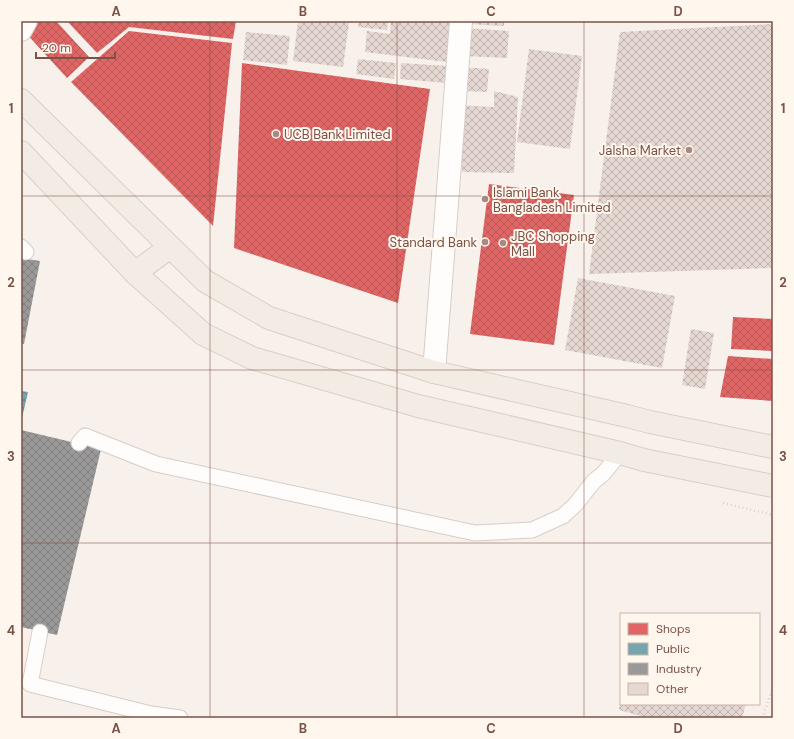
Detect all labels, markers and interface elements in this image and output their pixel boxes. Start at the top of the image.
text: A [111,3,121,20]
text: B [299,3,307,20]
text: C [486,3,496,20]
text: D [673,3,683,20]
scale bar [36,34,115,60]
text: 20 m [42,40,71,56]
text: 1 [9,100,13,117]
text: 1 [781,100,785,117]
place label: UCB Bank Limited [284,126,391,143]
marker: UCB Bank Limited [271,129,281,139]
place label: Jalsha Market [599,142,681,159]
marker: Jalsha Market [684,145,694,155]
place label: Islami Bank Bangladesh Limited [493,184,611,216]
marker: Islami Bank Bangladesh Limited [480,194,490,204]
place label: JBC Shopping Mall [511,228,595,260]
place label: Standard Bank [390,234,477,251]
marker: Standard Bank [480,237,490,247]
marker: JBC Shopping Mall [498,238,508,248]
text: 2 [7,274,15,291]
text: 2 [779,274,787,291]
text: 3 [7,448,15,465]
text: 3 [779,448,787,465]
legend [620,613,760,705]
text: Shops [656,621,691,637]
text: 4 [7,622,15,639]
text: 4 [779,622,787,639]
text: Public [656,641,690,657]
text: Industry [656,661,702,677]
text: Other [656,681,689,697]
text: A [111,720,121,737]
text: B [299,720,307,737]
text: C [486,720,496,737]
text: D [673,720,683,737]

